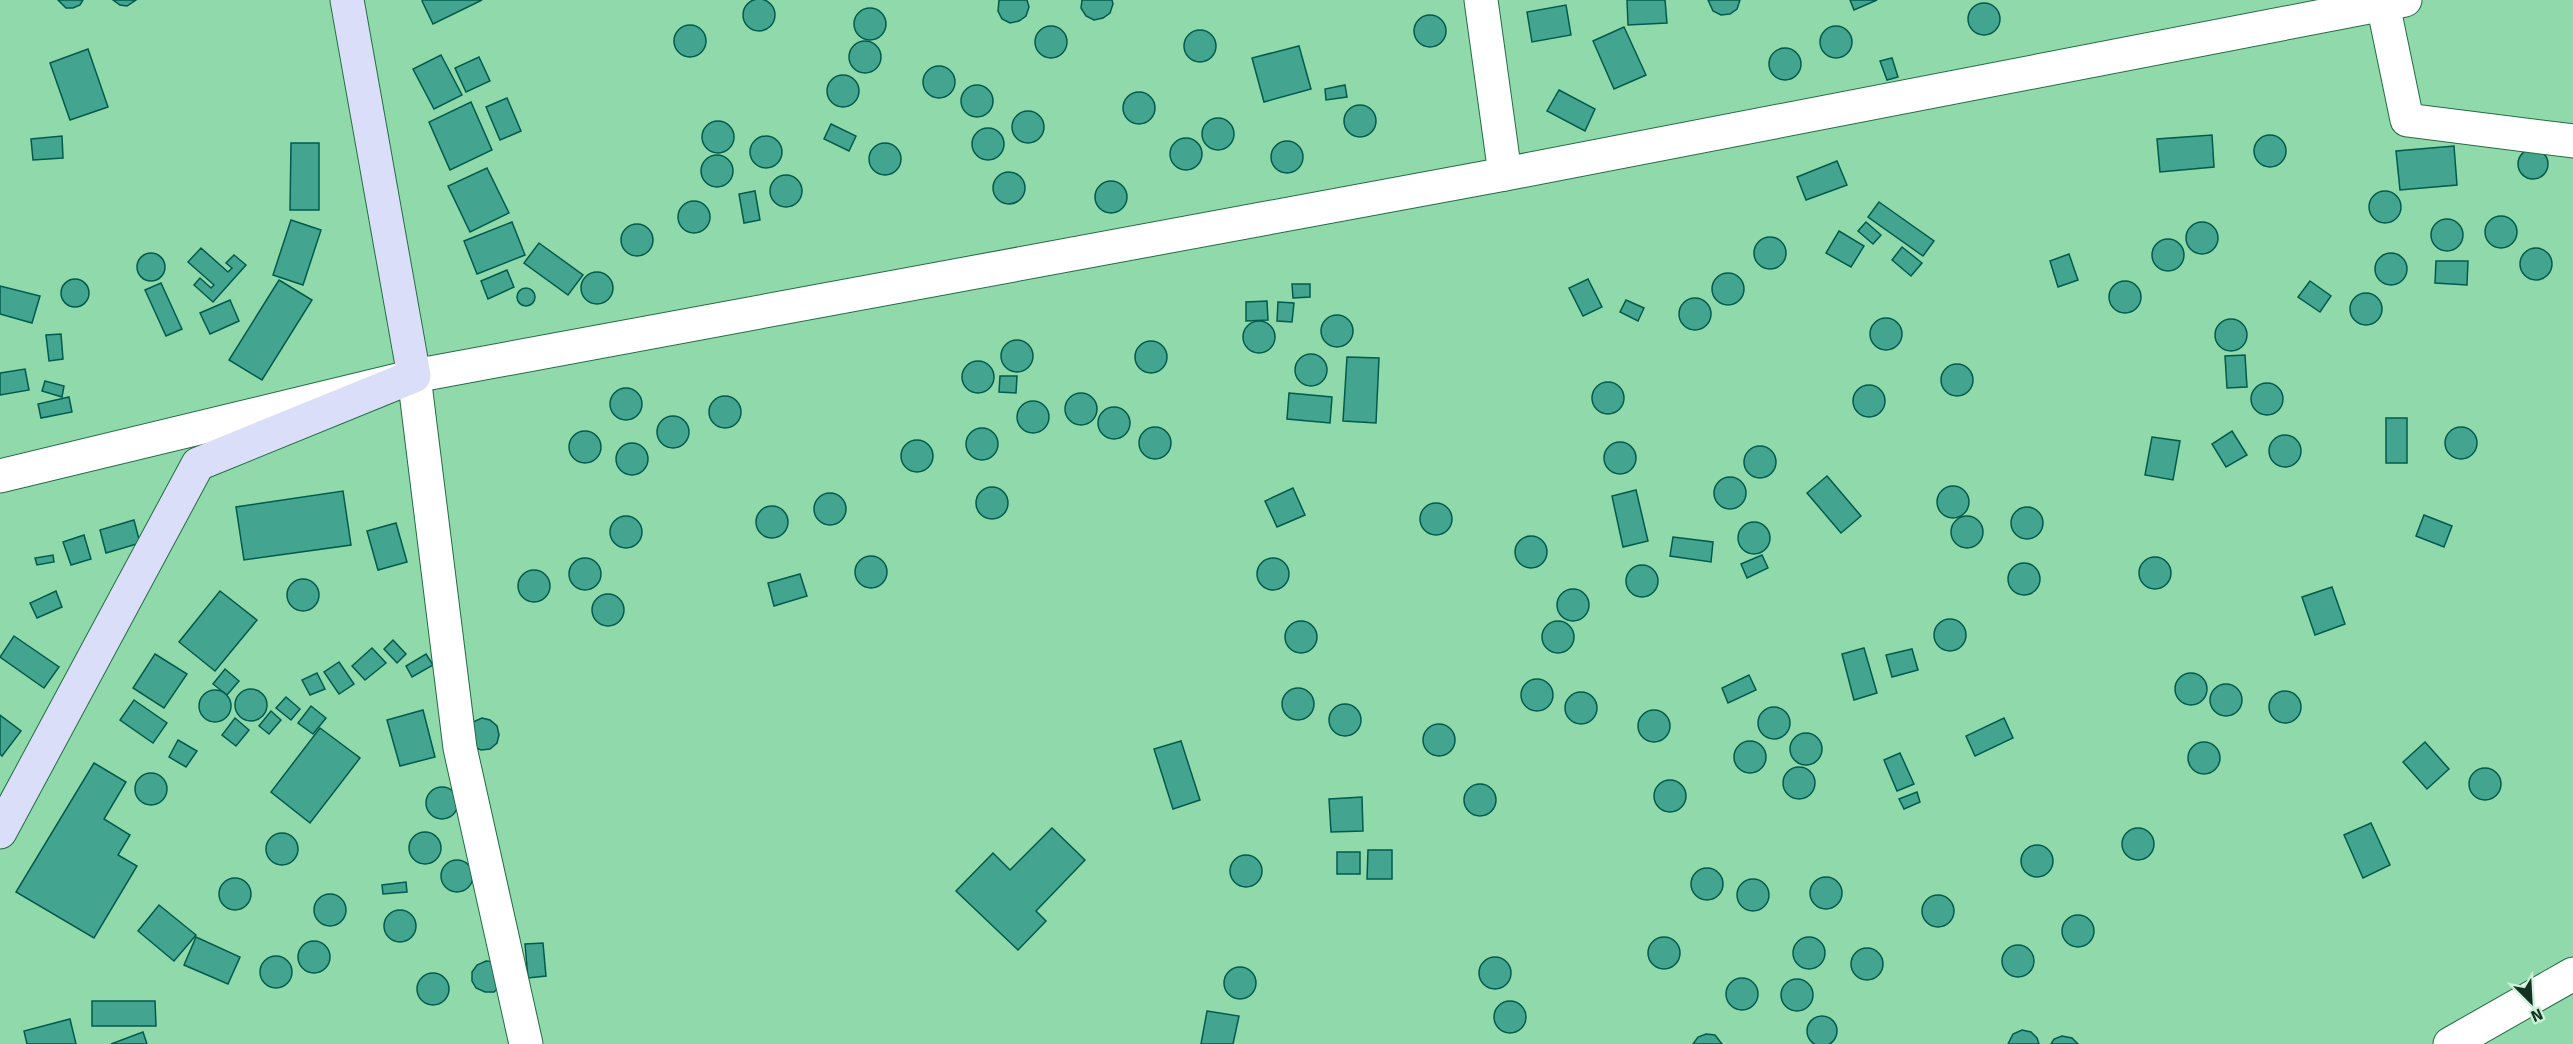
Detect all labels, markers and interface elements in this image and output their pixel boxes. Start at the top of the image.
north arrow [2501,972,2561,1032]
text: N [2528,1003,2546,1026]

